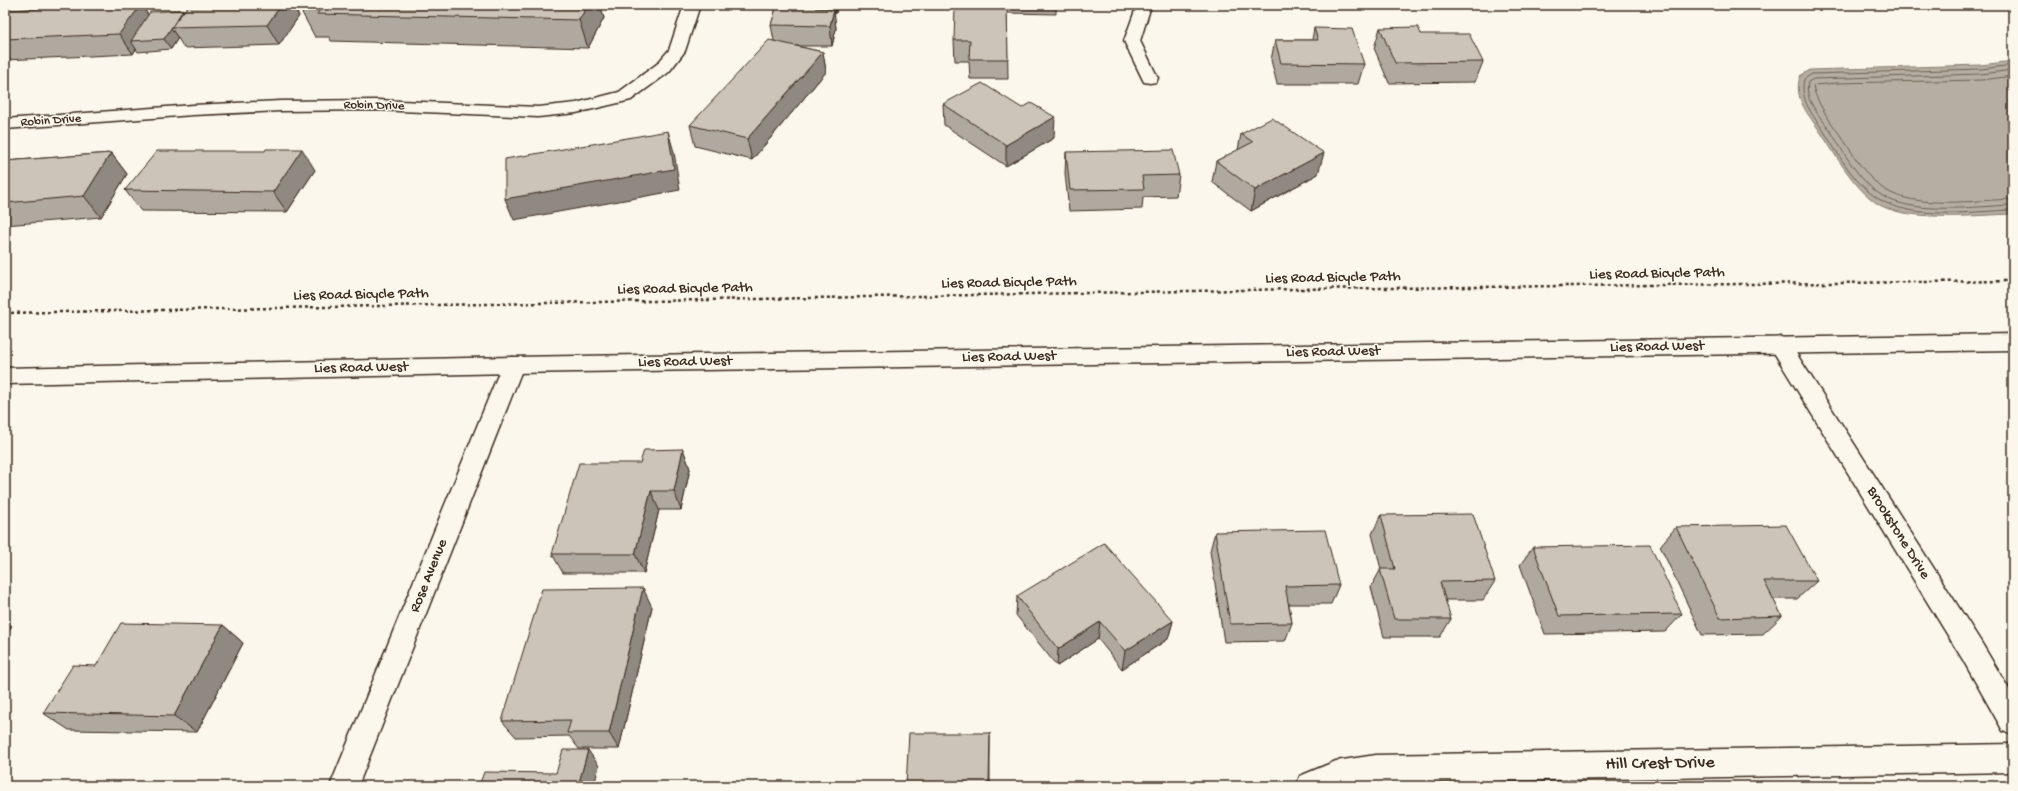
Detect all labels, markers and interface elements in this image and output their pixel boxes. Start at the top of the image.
street label: Robin Drive [343,98,405,114]
street label: Robin Drive [20,111,82,131]
street label: Lies Road Bicycle Path [1589,264,1725,284]
street label: Lies Road Bicycle Path [1265,268,1401,288]
street label: Lies Road Bicycle Path [941,273,1077,293]
street label: Lies Road Bicycle Path [617,279,753,299]
street label: Lies Road Bicycle Path [293,285,429,305]
street label: Lies Road West [1610,337,1706,357]
street label: Lies Road West [1286,342,1382,362]
street label: Lies Road West [962,347,1058,367]
street label: Lies Road West [638,352,734,372]
street label: Lies Road West [314,358,410,378]
street label: Brookstone Drive [1862,483,1934,583]
street label: Rose Avenue [406,536,452,615]
street label: Hill Crest Drive [1605,753,1716,775]

